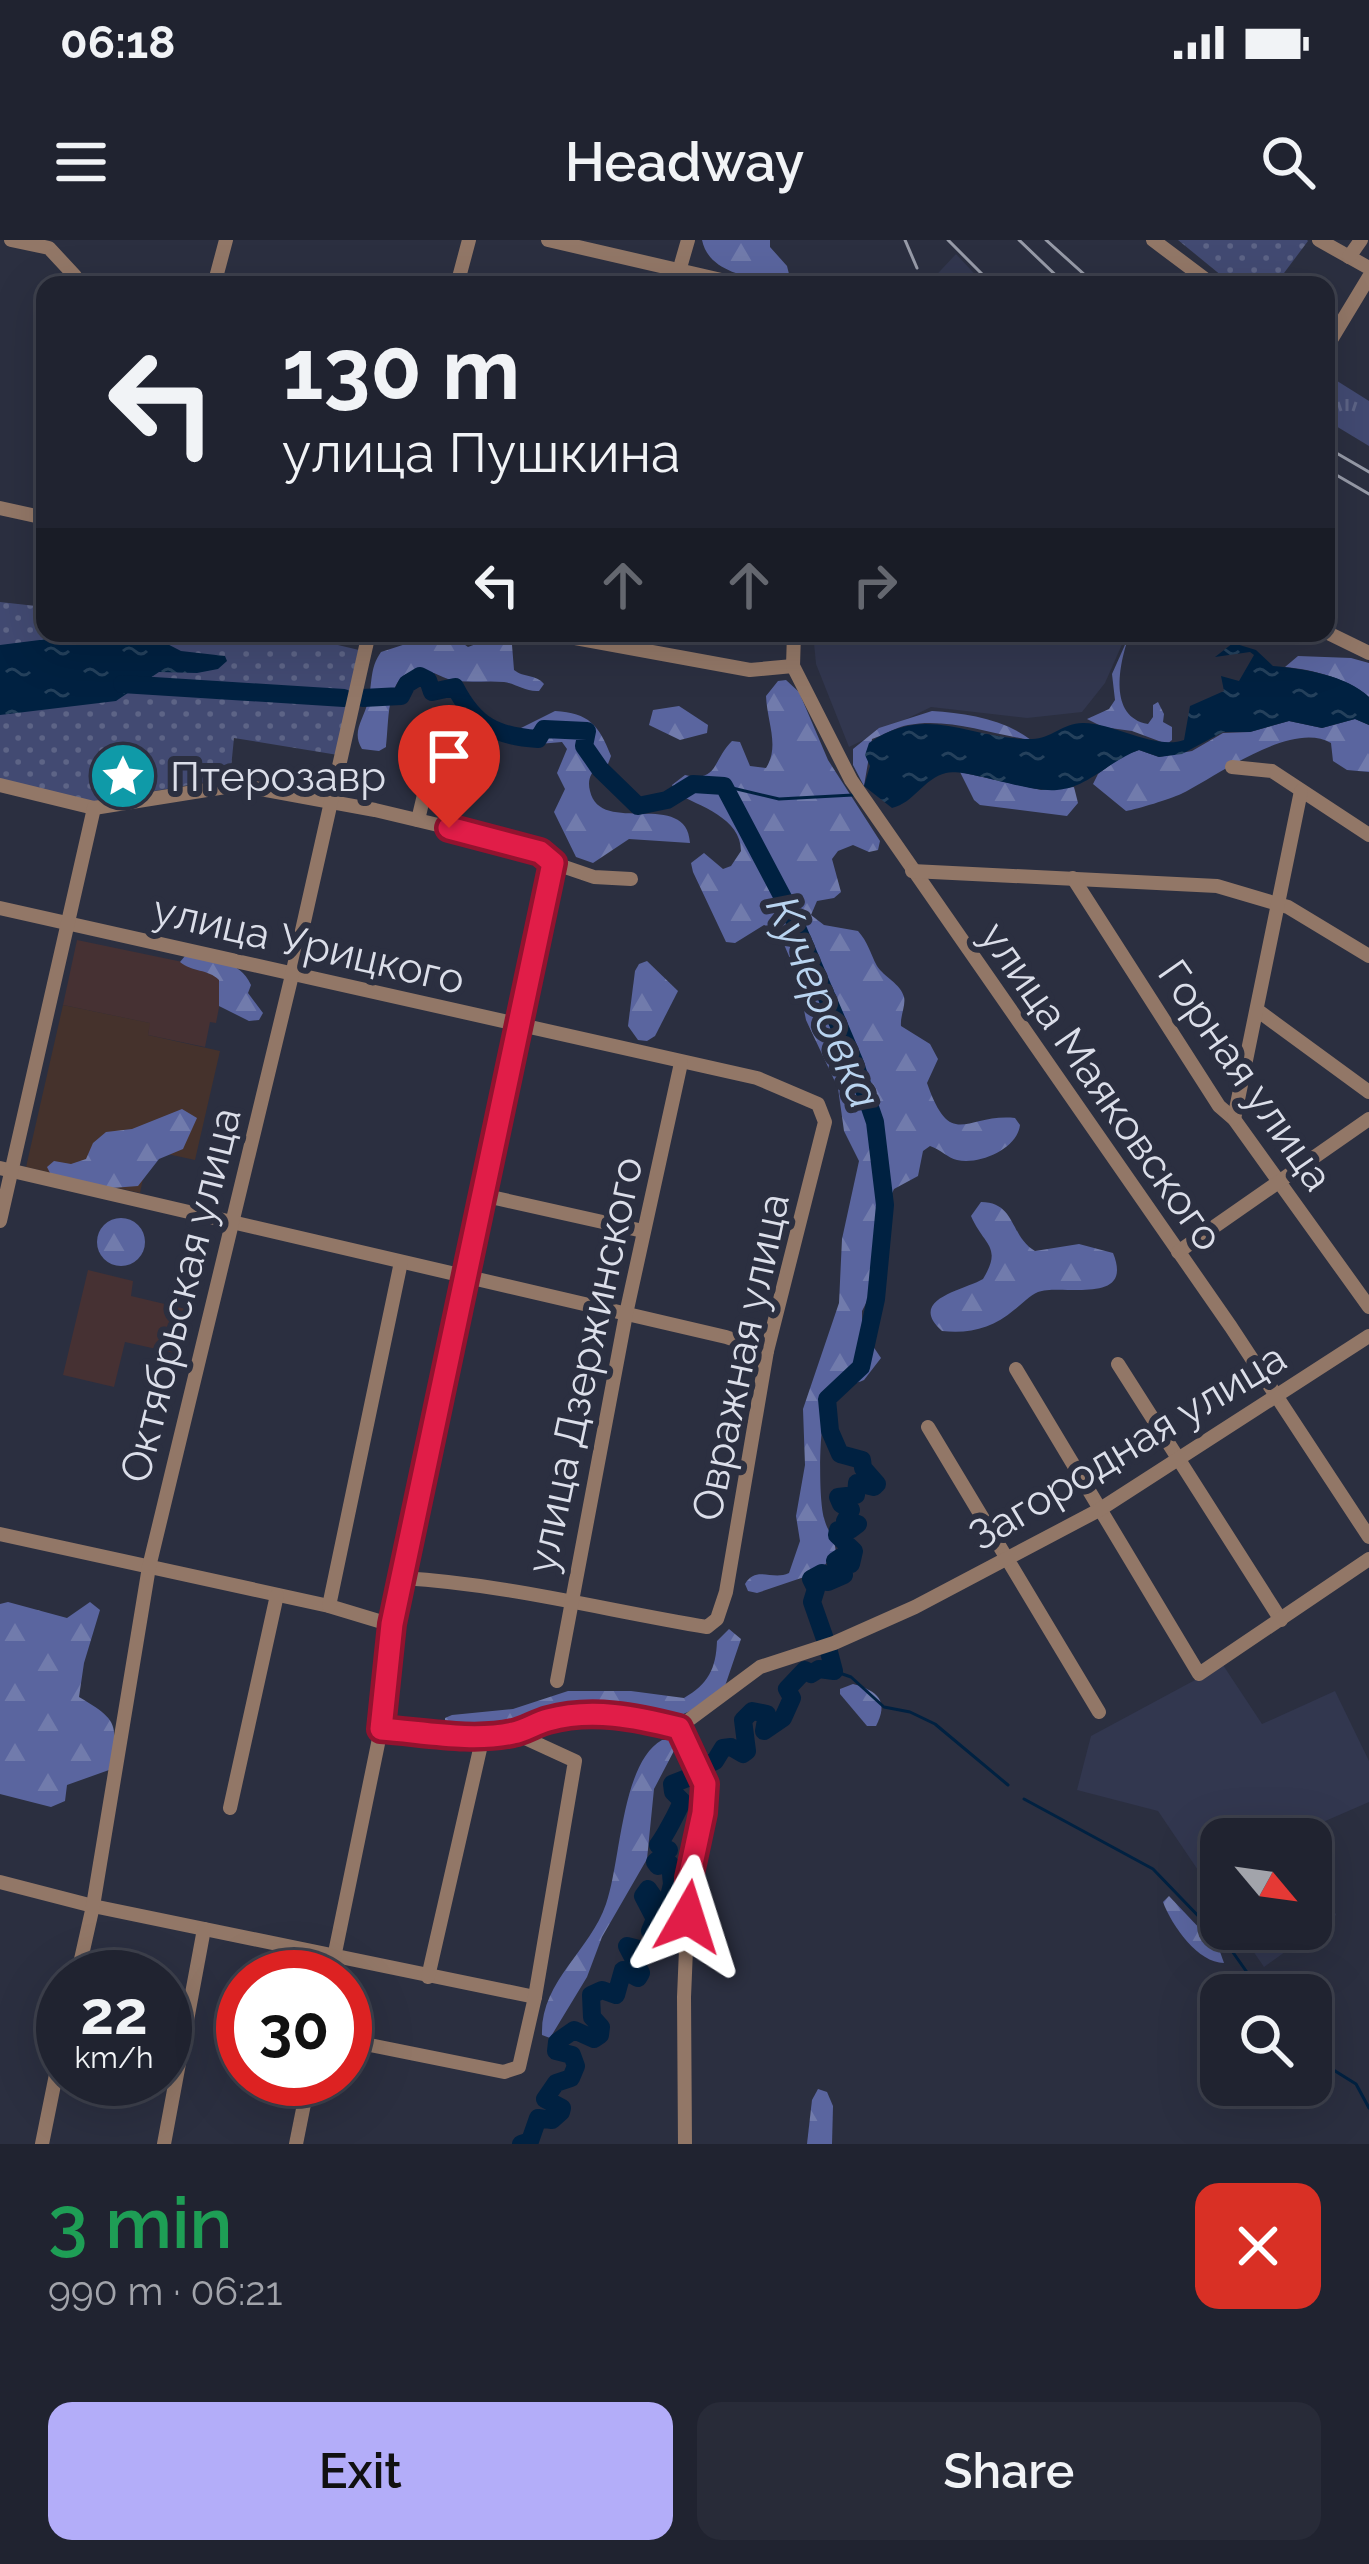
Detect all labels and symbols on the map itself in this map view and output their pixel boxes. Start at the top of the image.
pin [398,705,500,828]
place icon: Птерозавр [88,741,158,811]
place label: Птерозавр [170,752,386,801]
street label: улица Урицкого [148,885,469,1004]
water label: Кучеровка [755,888,892,1116]
street label: улица Маяковского [970,913,1233,1260]
street label: Горная улица [1148,951,1343,1200]
street label: Октябрьская улица [110,1103,251,1488]
street label: улица Дзержинского [516,1153,653,1578]
street label: Овражная улица [682,1189,799,1525]
street label: Загородная улица [960,1333,1294,1560]
north arrow [1200,1818,1332,1950]
position arrow [625,1854,751,1980]
speed limit sign: 30 [216,1950,372,2106]

